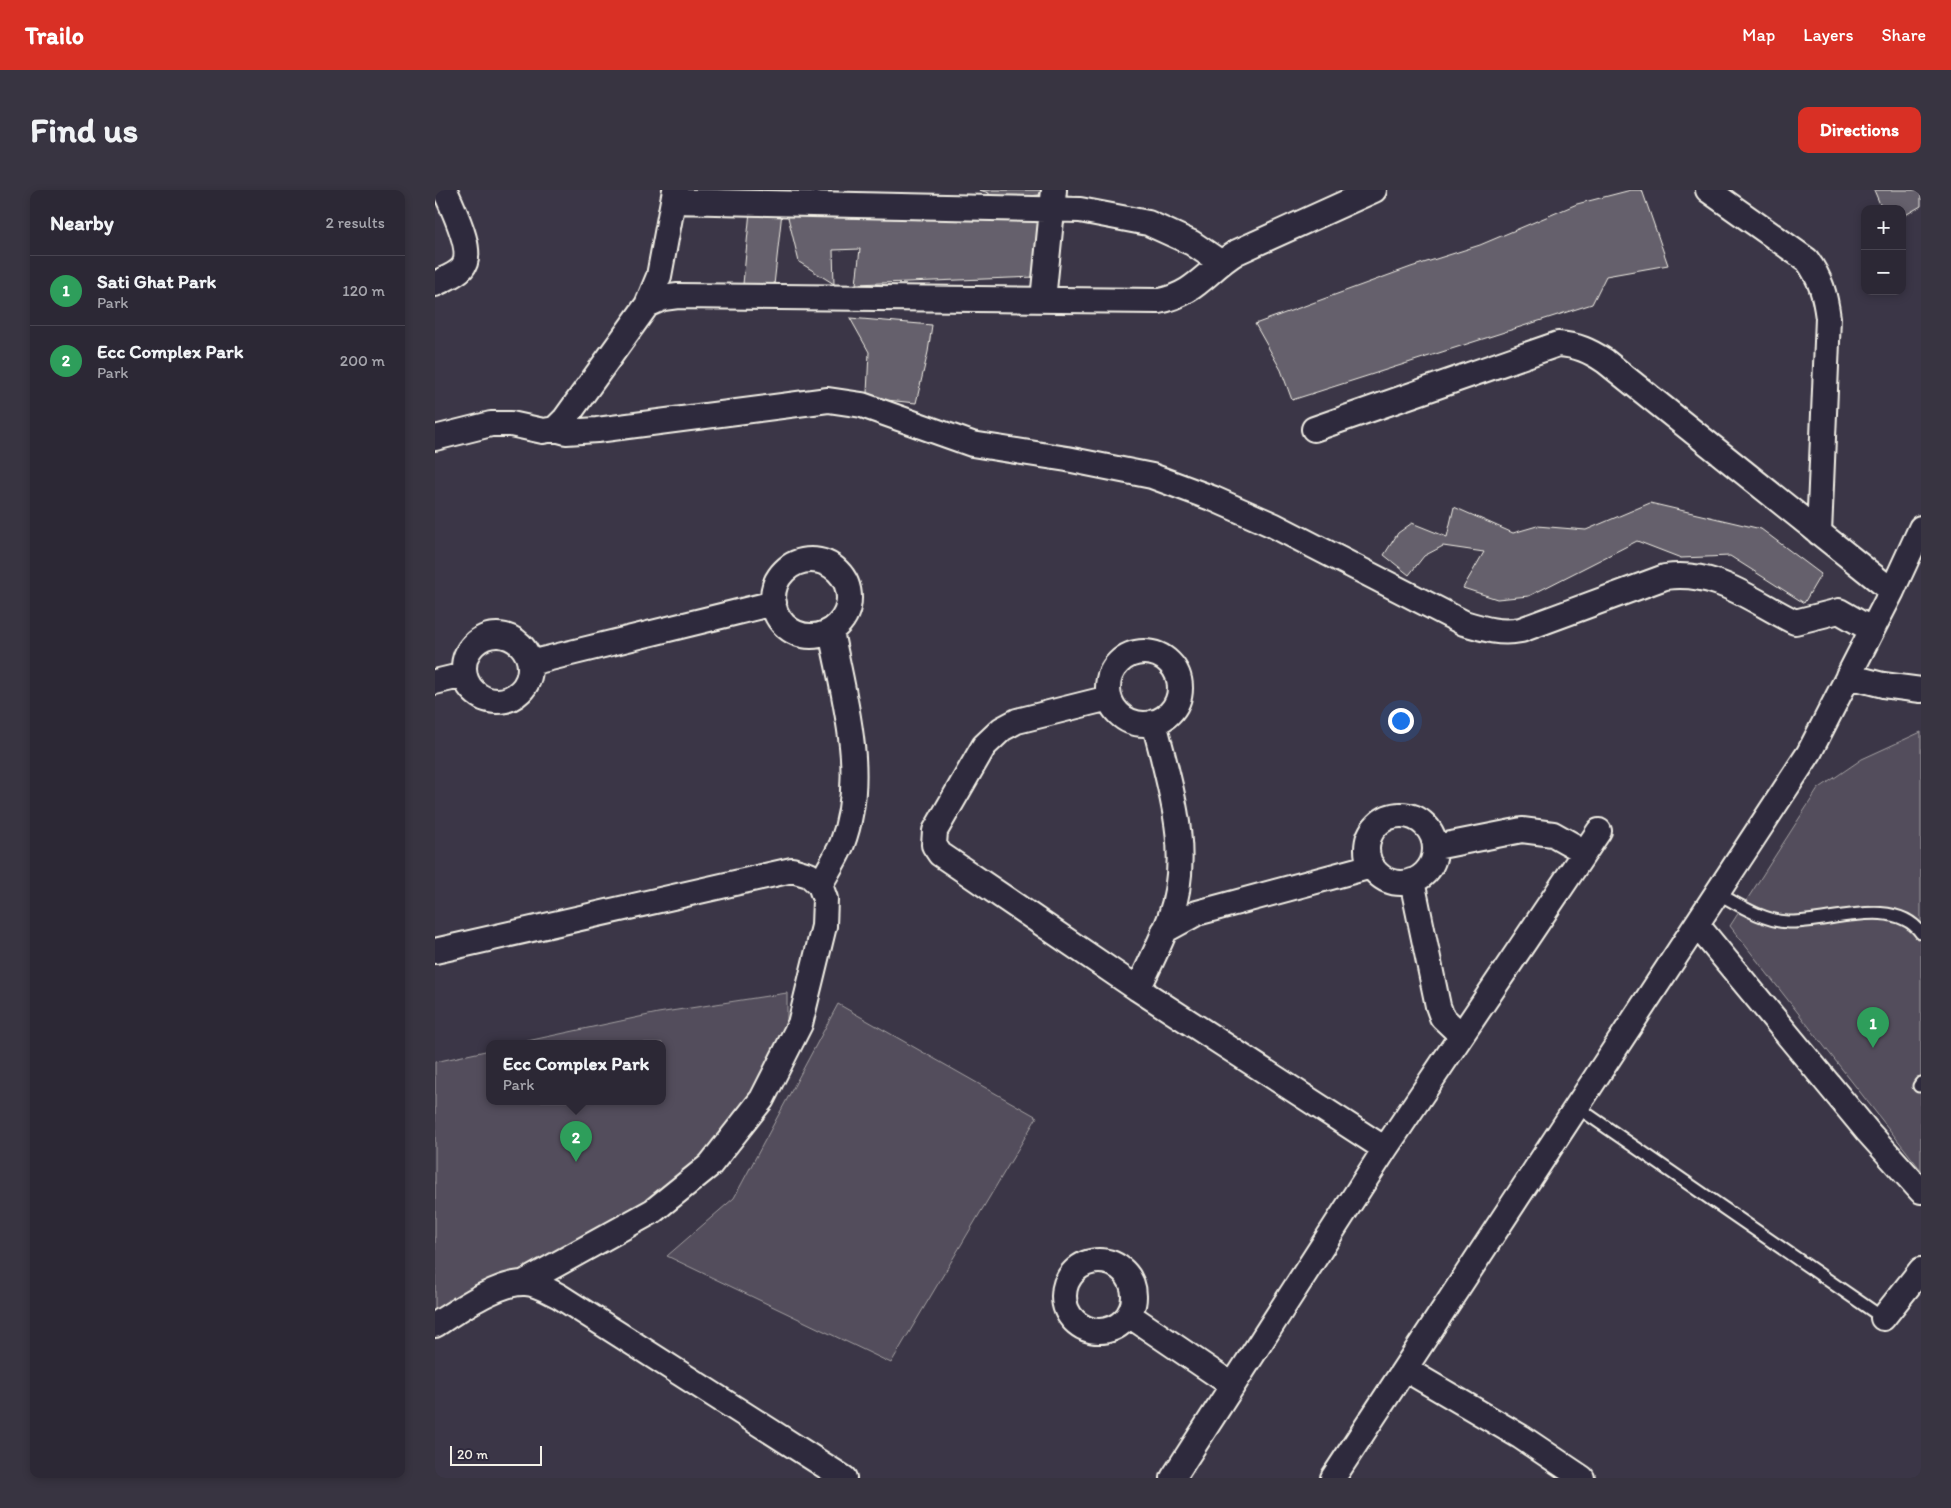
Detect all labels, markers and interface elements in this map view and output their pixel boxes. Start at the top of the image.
text: Trailo [25,21,84,50]
text: Map [1742,24,1775,46]
text: Layers [1803,24,1853,46]
text: Share [1881,24,1926,46]
button: Directions [1798,107,1921,153]
text: Find us [30,109,138,151]
map controls [1861,205,1906,295]
button: + [1861,205,1906,250]
text: Nearby [50,210,114,235]
text: 2 results [325,213,385,232]
button: − [1861,250,1906,295]
text: Sati Ghat Park [97,270,216,293]
text: 1 [62,281,70,300]
text: 120 m [342,281,385,300]
text: Park [97,293,128,312]
text: Ecc Complex Park [97,340,243,363]
text: 2 [62,351,70,370]
text: 200 m [340,351,385,370]
text: Park [97,363,128,382]
your location [1388,708,1414,734]
pin: 1 [1857,1007,1889,1048]
popup [486,1040,666,1105]
text: Ecc Complex Park [503,1052,649,1075]
text: Park [503,1075,534,1094]
pin: 2 [560,1121,592,1162]
scale bar [450,1443,543,1466]
text: 20 m [457,1446,488,1463]

